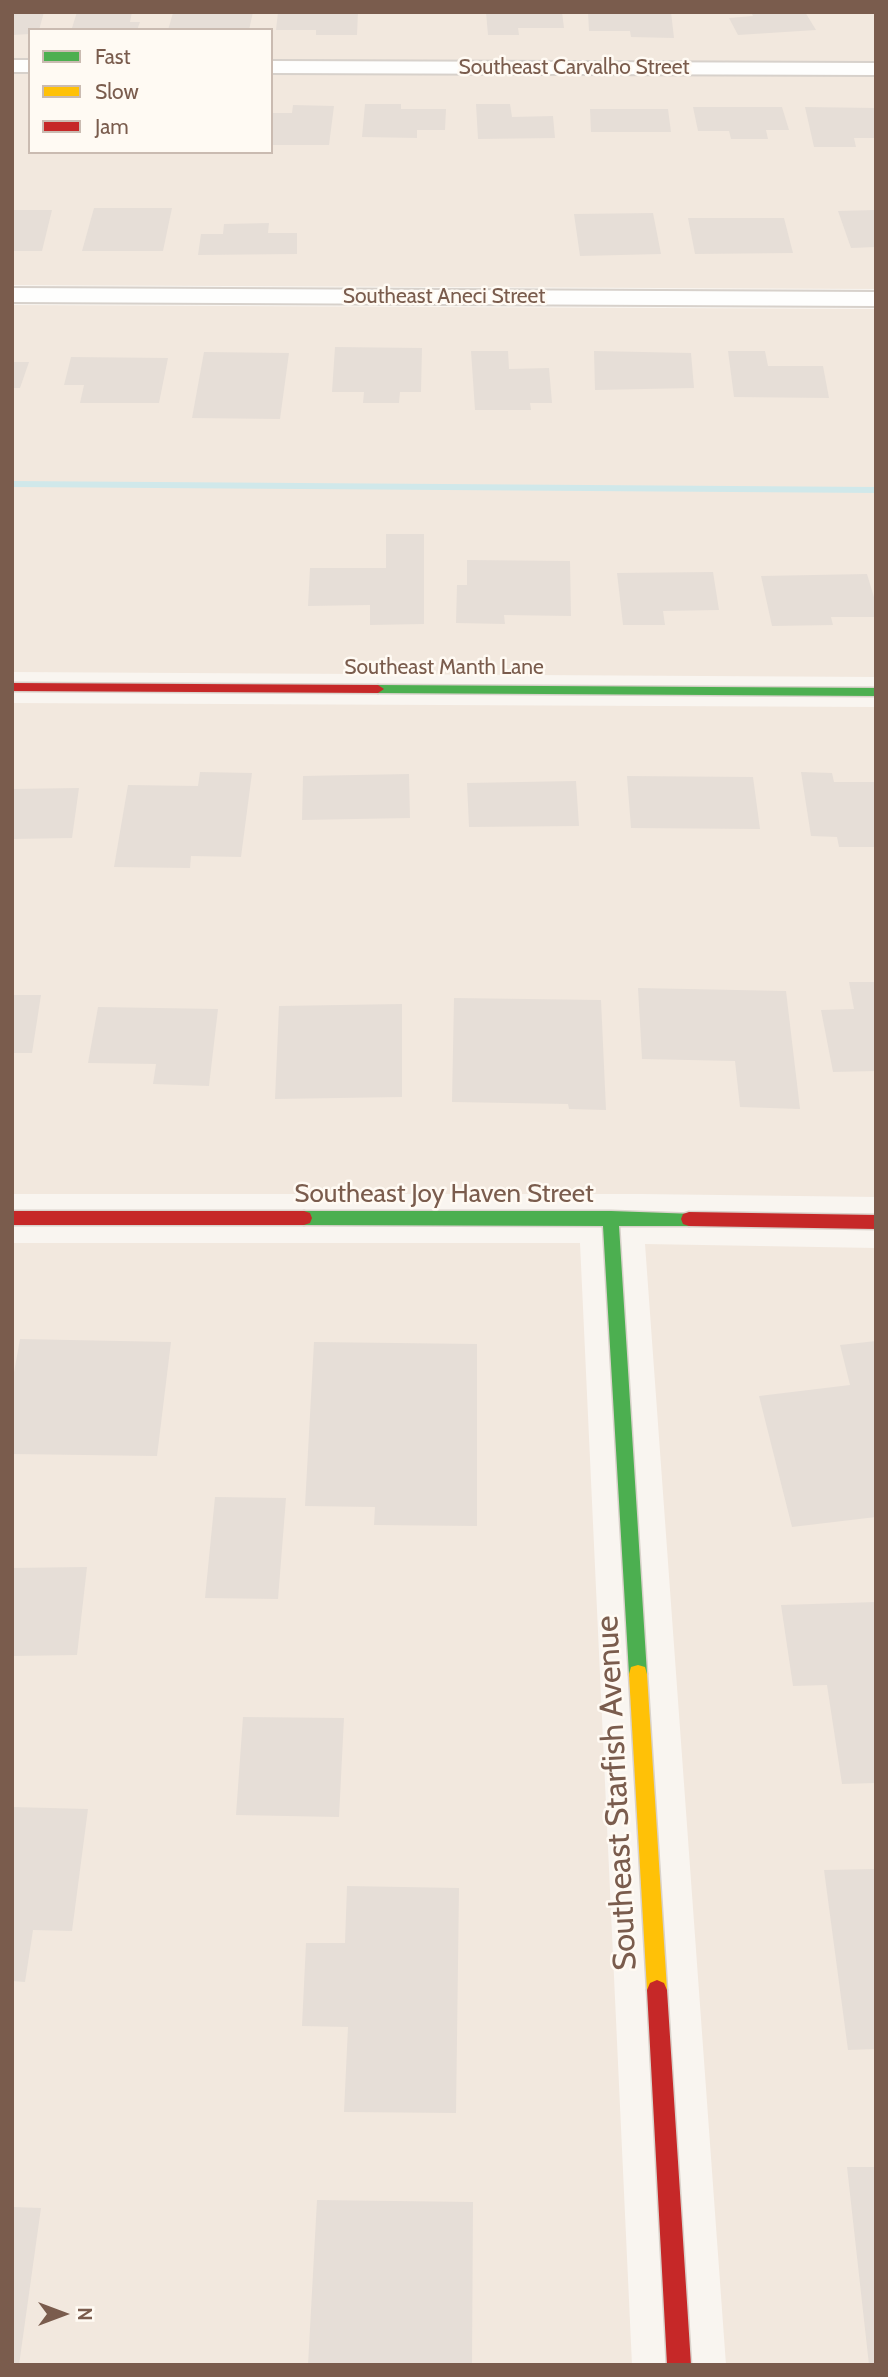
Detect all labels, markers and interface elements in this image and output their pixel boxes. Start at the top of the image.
legend [28,28,273,154]
text: Fast [95,44,131,69]
street label: Southeast Carvalho Street [458,55,690,81]
text: Slow [95,79,139,104]
text: Jam [95,114,129,139]
street label: Southeast Aneci Street [343,284,545,310]
street label: Southeast Manth Lane [344,655,544,681]
street label: Southeast Joy Haven Street [294,1178,594,1210]
street label: Southeast Starfish Avenue [589,1615,645,1971]
north arrow [28,2279,98,2349]
text: N [73,2307,96,2321]

